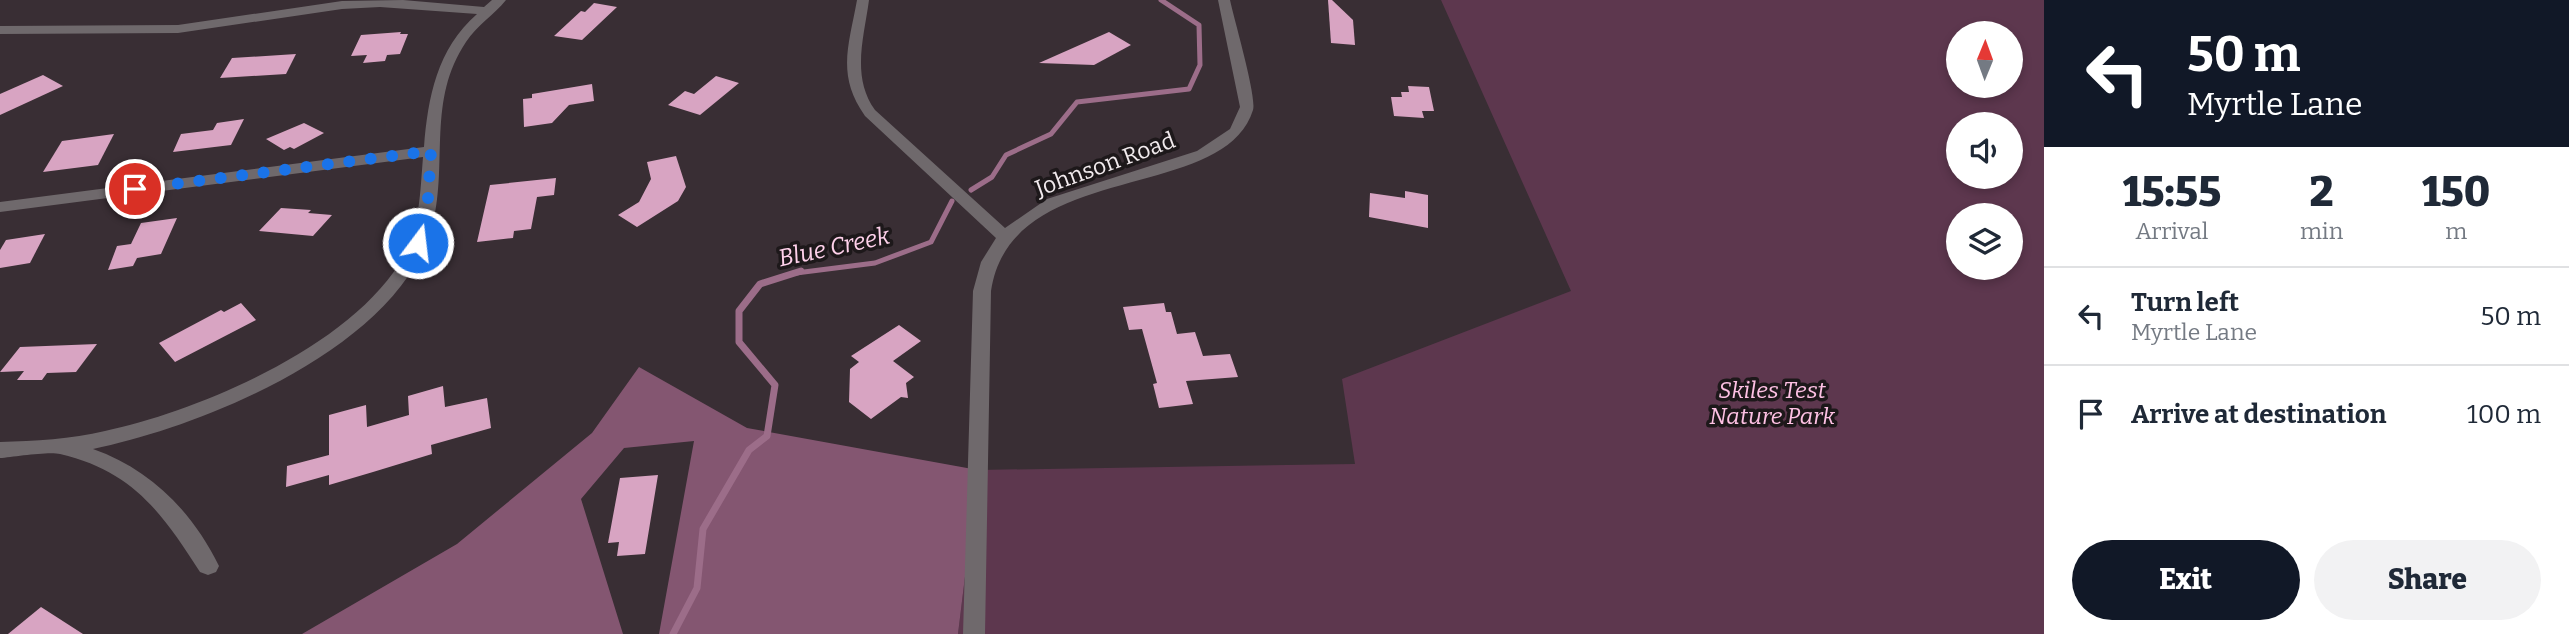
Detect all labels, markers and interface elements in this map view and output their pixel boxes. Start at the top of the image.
north arrow [1946,21,2023,98]
map controls [1946,21,2023,280]
text: 50 m [2187,25,2300,84]
icon: left [2072,28,2163,119]
text: Myrtle Lane [2187,85,2362,123]
button: sound [1946,112,2023,189]
street label: Johnson Road [1030,126,1179,203]
pin [105,159,165,219]
text: 15:55 [2123,167,2221,217]
text: 2 [2310,167,2334,217]
text: 150 [2422,167,2490,217]
icon: arrive [116,170,154,208]
button: layers [1946,203,2023,280]
position arrow [381,206,455,280]
text: Arrival [2136,217,2208,245]
text: min [2300,217,2343,245]
text: m [2445,217,2467,245]
water label: Blue Creek [776,221,893,272]
text: Turn left [2131,287,2239,318]
icon: left [2072,297,2110,335]
text: 50 m [2480,301,2541,332]
text: Myrtle Lane [2131,318,2257,346]
park label: Skiles Test Nature Park [1709,376,1835,430]
icon: arrive [2072,395,2110,433]
text: Arrive at destination [2131,399,2386,430]
text: 100 m [2467,399,2541,430]
button: Exit [2072,540,2300,620]
button: Share [2314,540,2541,620]

